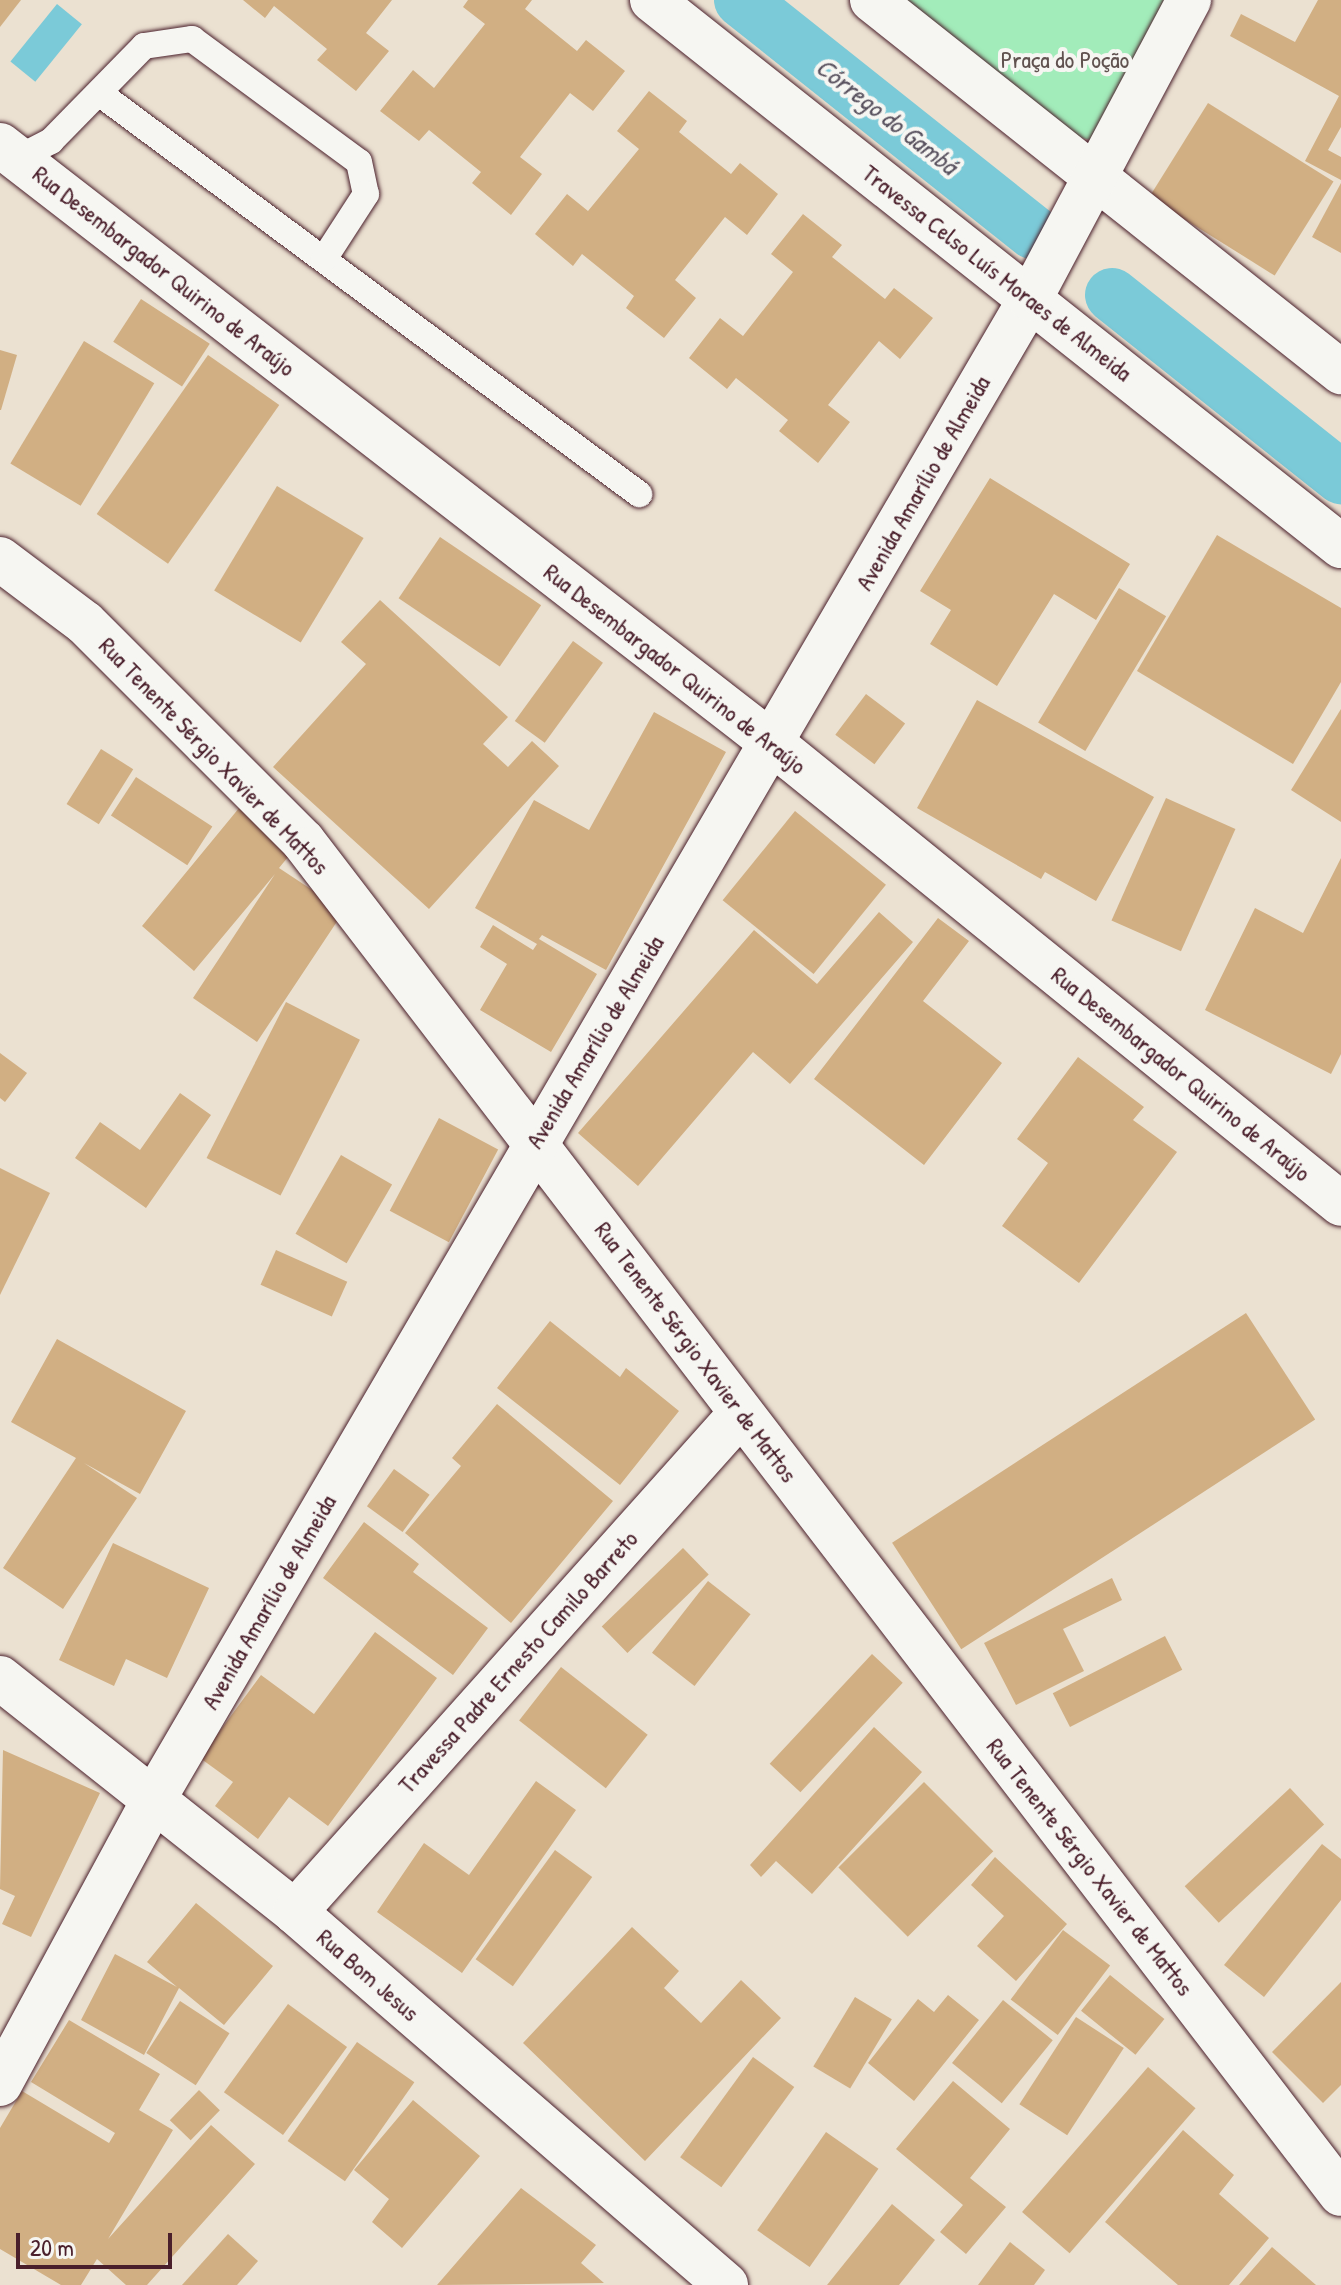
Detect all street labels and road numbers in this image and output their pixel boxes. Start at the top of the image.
street label: Travessa Celso Luís Moraes de Almeida [857,159,1137,387]
street label: Rua Desembargador Quirino de Araújo [27,160,301,382]
street label: Avenida Amarílio de Almeida [850,371,996,595]
street label: Rua Desembargador Quirino de Araújo [538,558,812,780]
street label: Rua Tenente Sérgio Xavier de Mattos [93,631,335,881]
street label: Avenida Amarílio de Almeida [520,930,670,1154]
street label: Rua Desembargador Quirino de Araújo [1046,961,1316,1187]
street label: Rua Tenente Sérgio Xavier de Mattos [589,1216,803,1488]
street label: Avenida Amarílio de Almeida [196,1490,342,1714]
street label: Travessa Padre Ernesto Camilo Barreto [392,1525,644,1799]
street label: Rua Tenente Sérgio Xavier de Mattos [981,1733,1199,2001]
street label: Rua Bom Jesus [311,1923,425,2027]

